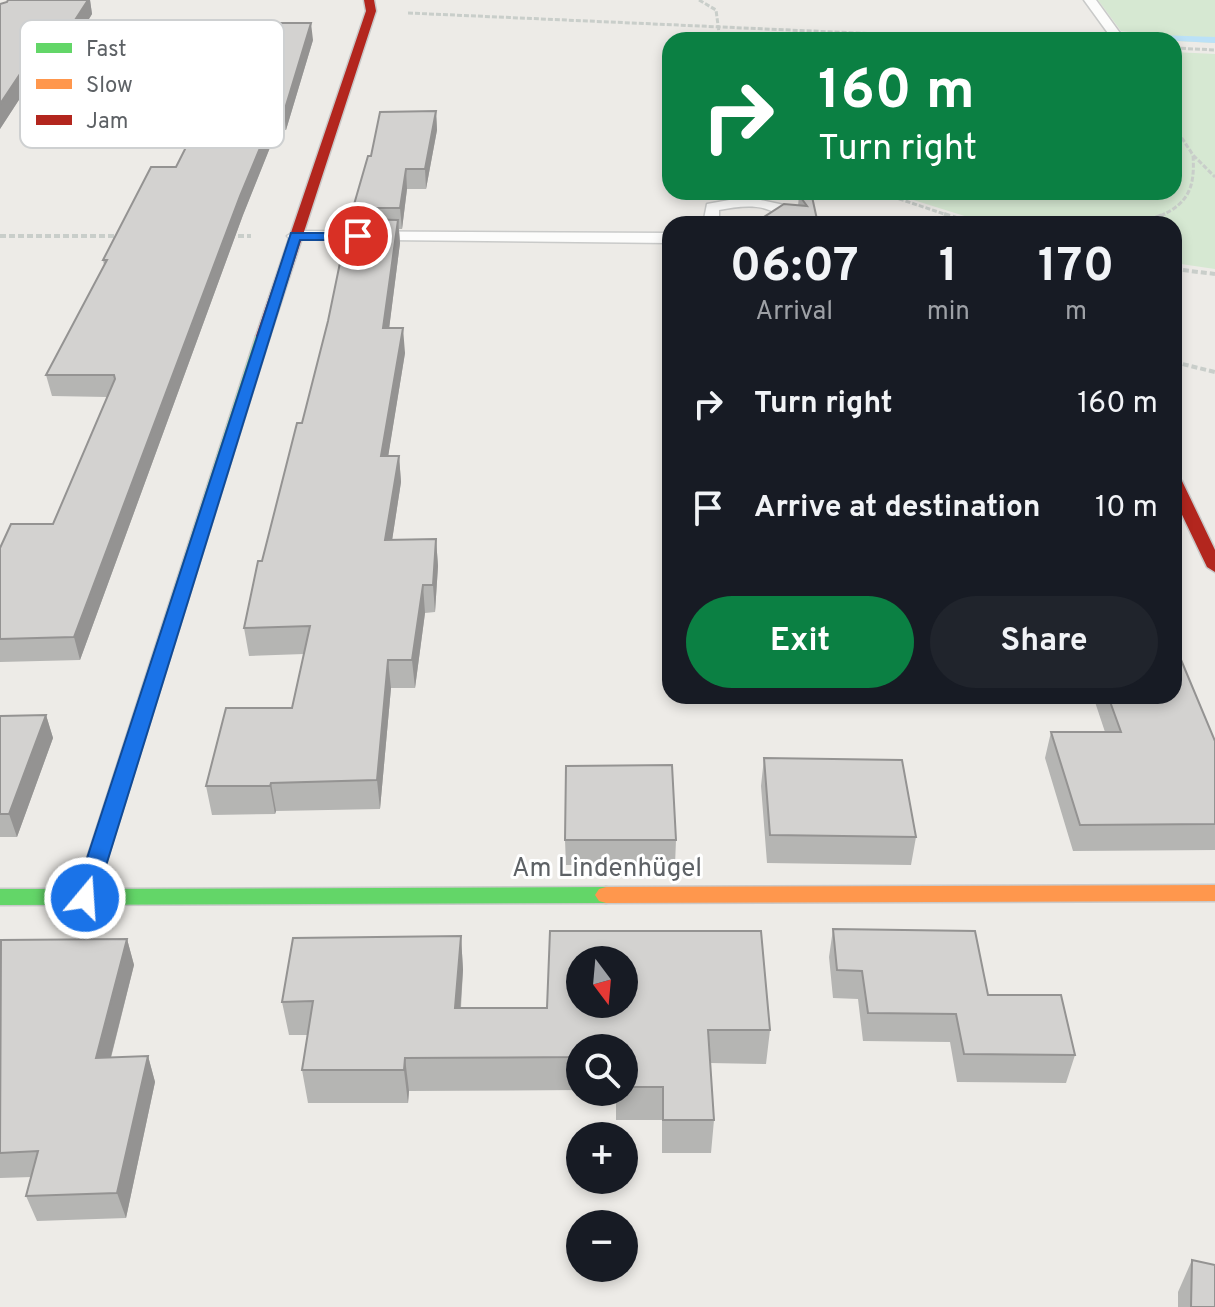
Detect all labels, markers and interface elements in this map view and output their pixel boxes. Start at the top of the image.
legend [20,20,284,148]
text: Fast [86,37,127,64]
text: 160 m [818,58,975,128]
icon: right [686,64,790,168]
text: Slow [86,73,133,100]
text: Jam [86,109,129,136]
text: Turn right [818,127,977,173]
pin [324,202,392,270]
icon: arrive [336,214,380,258]
text: 06:07 [730,238,859,298]
text: 1 [939,238,958,298]
text: 170 [1038,238,1114,298]
text: Arrival [756,296,833,329]
text: min [927,296,970,329]
text: m [1065,296,1087,329]
icon: right [686,382,730,426]
text: Turn right [754,386,892,423]
text: 160 m [1077,386,1158,423]
icon: arrive [686,486,730,530]
text: Arrive at destination [754,490,1040,527]
text: 10 m [1095,490,1158,527]
button: Exit [686,596,914,688]
button: Share [930,596,1158,688]
street label: Am Lindenhügel [512,853,702,886]
position arrow [43,856,127,940]
north arrow [566,946,638,1018]
map controls [566,946,638,1282]
button: search [566,1034,638,1106]
button: + [566,1122,638,1194]
button: − [566,1210,638,1282]

